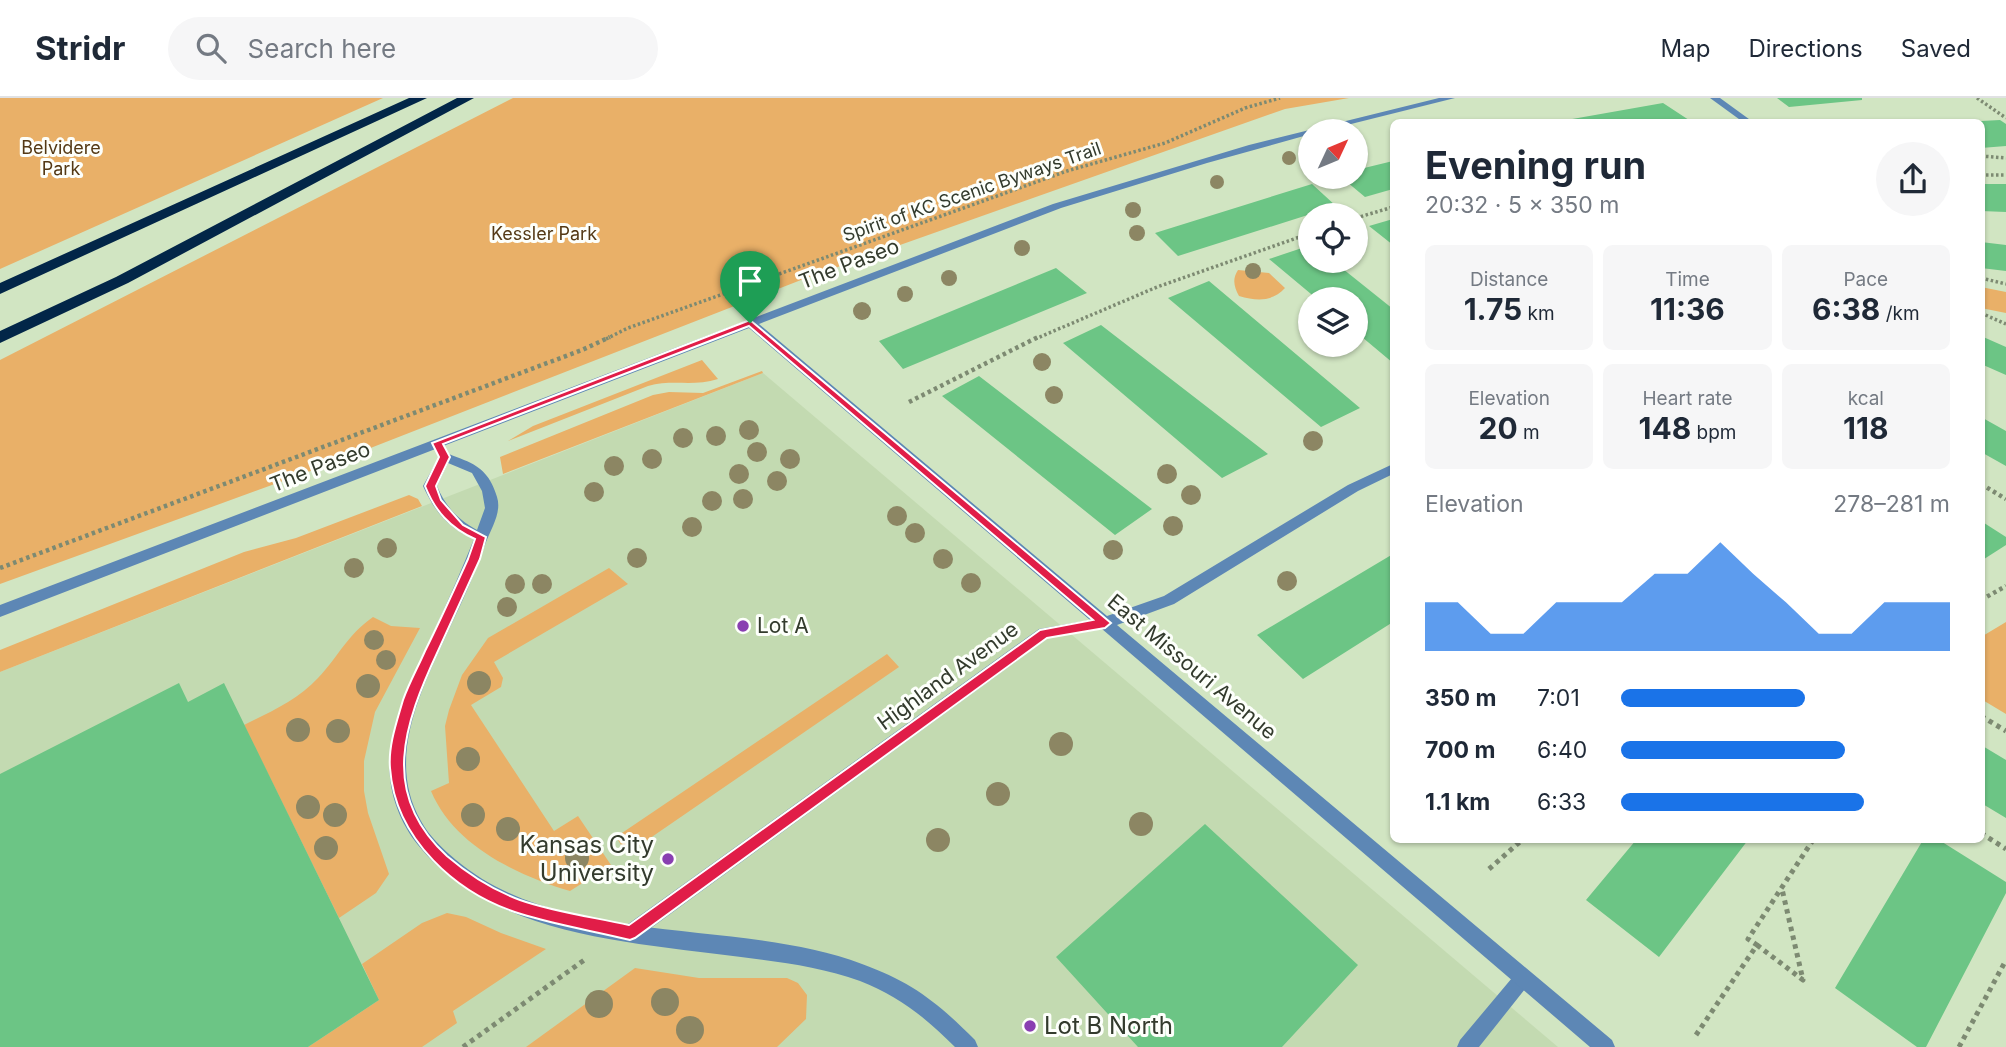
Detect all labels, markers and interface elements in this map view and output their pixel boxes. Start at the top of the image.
search box [168,17,658,80]
text: Stridr [35,28,126,68]
icon: search [192,29,230,67]
text: Search here [248,33,396,64]
text: Map [1661,34,1710,63]
text: Directions [1748,34,1863,63]
text: Saved [1901,34,1971,63]
north arrow [1298,119,1368,189]
map controls [1298,119,1368,357]
park label: Belvidere Park [21,137,101,179]
street label: Spirit of KC Scenic Byways Trail [840,137,1104,246]
text: Evening run [1425,142,1646,188]
button: share [1876,142,1950,216]
text: 20:32 · 5 × 350 m [1425,191,1619,219]
button: locate [1298,203,1368,273]
park label: Kessler Park [491,223,597,244]
street label: The Paseo [795,233,902,294]
pin [720,251,780,323]
icon: arrive [731,262,769,300]
text: Distance [1470,268,1548,291]
text: Time [1665,268,1710,291]
text: Pace [1843,268,1888,291]
button: layers [1298,287,1368,357]
text: 1.75 [1464,291,1522,327]
text: 11:36 [1650,291,1725,327]
text: 6:38 [1812,291,1880,327]
text: km [1522,302,1555,325]
text: /km [1880,302,1920,325]
text: Elevation [1468,387,1550,410]
text: Heart rate [1642,387,1732,410]
text: kcal [1848,387,1884,410]
text: 20 [1479,410,1518,446]
text: 148 [1638,410,1691,446]
text: 118 [1843,410,1889,446]
text: m [1518,421,1540,444]
text: bpm [1691,421,1737,444]
street label: The Paseo [266,436,373,497]
text: Elevation [1425,490,1524,518]
text: 278–281 m [1833,490,1950,518]
street label: East Missouri Avenue [1103,589,1282,744]
place label: Lot A [757,613,809,638]
street label: Highland Avenue [872,616,1023,735]
marker: Lot A [735,618,751,634]
text: 350 m [1425,684,1497,712]
text: 7:01 [1537,684,1580,712]
text: 700 m [1425,736,1495,764]
text: 6:40 [1537,736,1587,764]
text: 1.1 km [1425,788,1490,816]
text: 6:33 [1537,788,1586,816]
place label: Kansas City University [520,830,654,887]
marker: Kansas City University [660,851,676,867]
place label: Lot B North [1044,1011,1173,1040]
marker: Lot B North [1022,1018,1038,1034]

